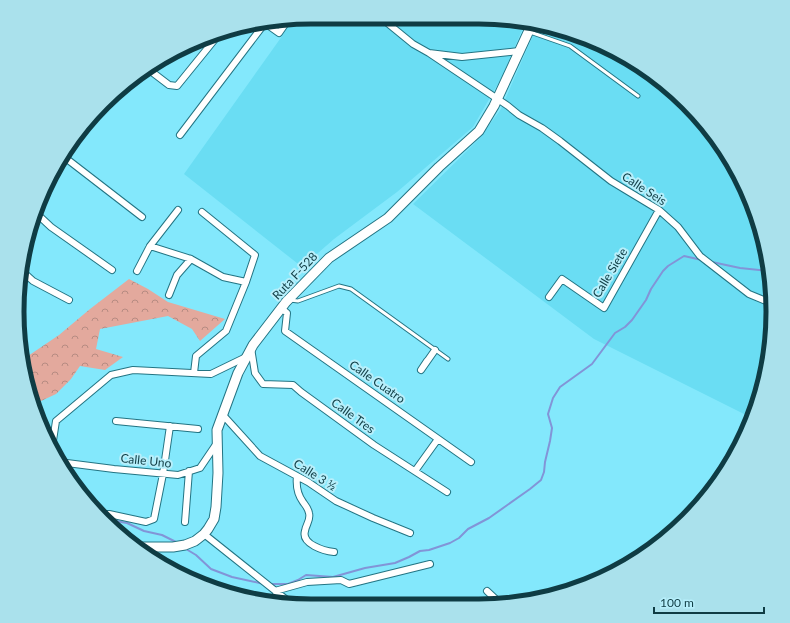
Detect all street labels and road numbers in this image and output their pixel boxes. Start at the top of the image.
street label: Calle Seis [619,169,669,208]
street label: Calle Siete [589,245,630,300]
street label: Ruta F-528 [269,249,320,302]
street label: Calle Cuatro [346,357,408,406]
street label: Calle Tres [329,395,378,436]
street label: Calle Uno [120,450,172,471]
street label: Calle 3 ½ [291,456,340,494]

